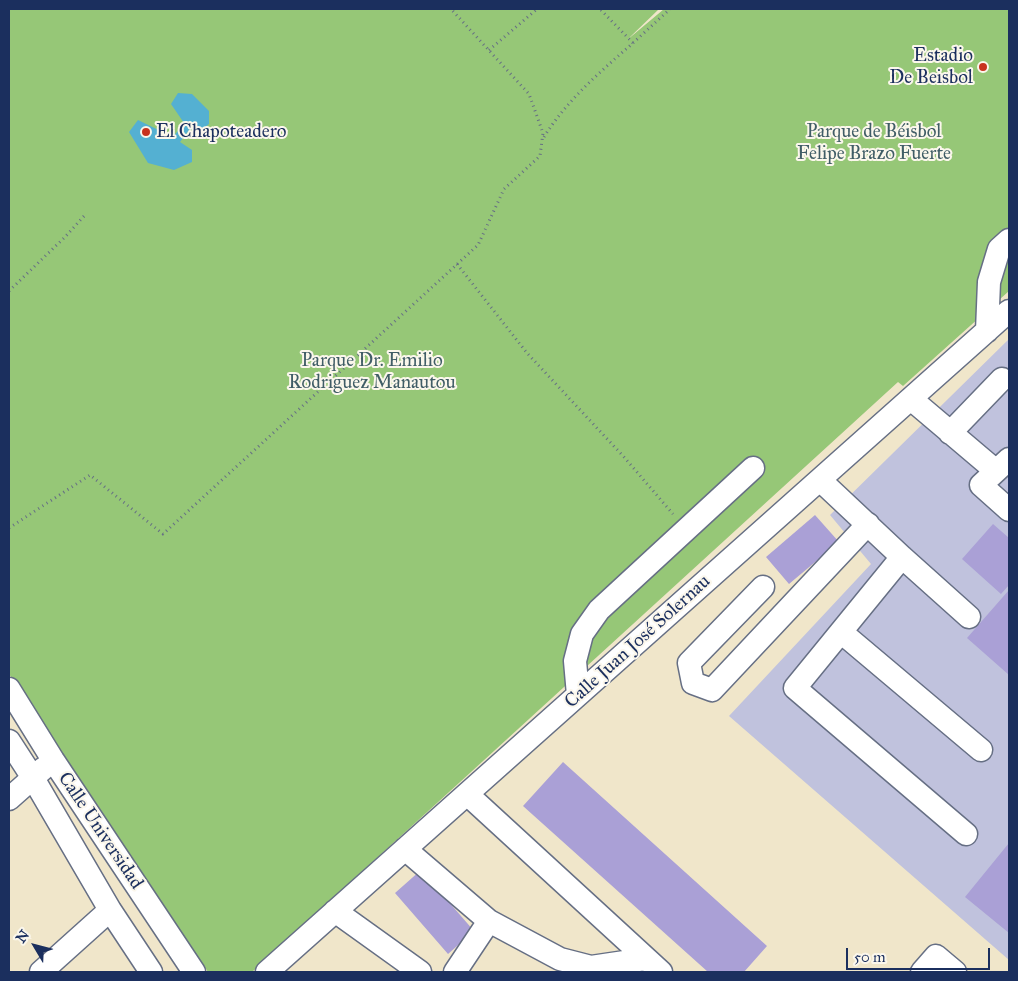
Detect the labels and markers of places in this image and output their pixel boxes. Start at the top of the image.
place label: Estadio De Beisbol [889,45,973,89]
marker: Estadio De Beisbol [977,61,989,73]
place label: El Chapoteadero [156,121,286,143]
marker: El Chapoteadero [140,126,152,138]

